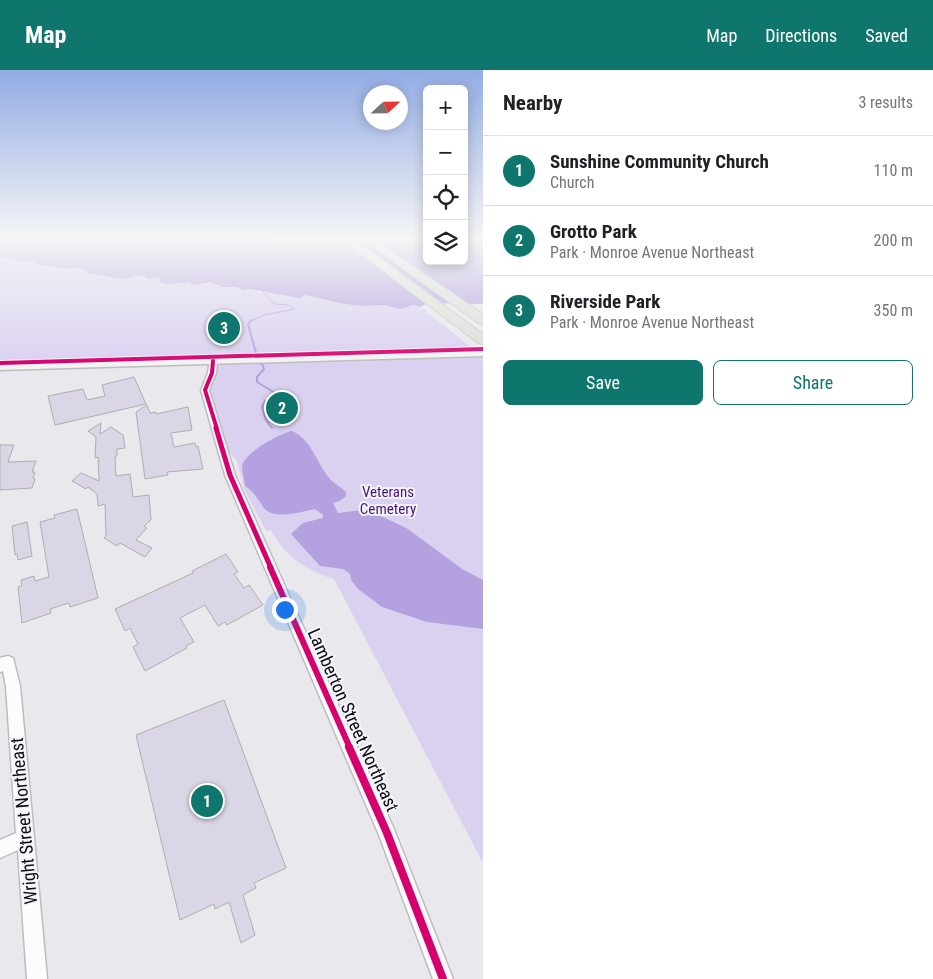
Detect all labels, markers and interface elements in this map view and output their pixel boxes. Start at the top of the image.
text: Map [25,21,66,49]
text: Map [706,25,737,46]
text: Directions [765,25,837,46]
text: Saved [865,25,908,46]
north arrow [363,85,408,130]
map controls [423,85,468,265]
button: + [423,85,468,130]
text: Nearby [503,91,562,115]
text: 3 results [858,93,913,112]
button: − [423,130,468,175]
text: Sunshine Community Church [550,150,769,173]
text: 1 [515,161,523,180]
text: 110 m [874,161,913,180]
text: Church [550,173,594,192]
button: locate [423,175,468,220]
button: layers [423,220,468,265]
text: Grotto Park [550,220,637,243]
text: 2 [515,231,523,250]
text: 200 m [874,231,913,250]
text: Park · Monroe Avenue Northeast [550,243,754,262]
text: Riverside Park [550,290,660,313]
text: 3 [515,301,523,320]
text: 350 m [874,301,913,320]
pin: 3 [208,309,240,347]
text: Park · Monroe Avenue Northeast [550,313,754,332]
button: Save [503,360,703,405]
button: Share [713,360,913,405]
pin: 2 [266,389,298,427]
park label: Veterans Cemetery [360,483,416,518]
your location [272,597,298,623]
street label: Lamberton Street Northeast [304,625,403,815]
street label: Wright Street Northeast [6,737,41,905]
pin: 1 [191,782,223,820]

